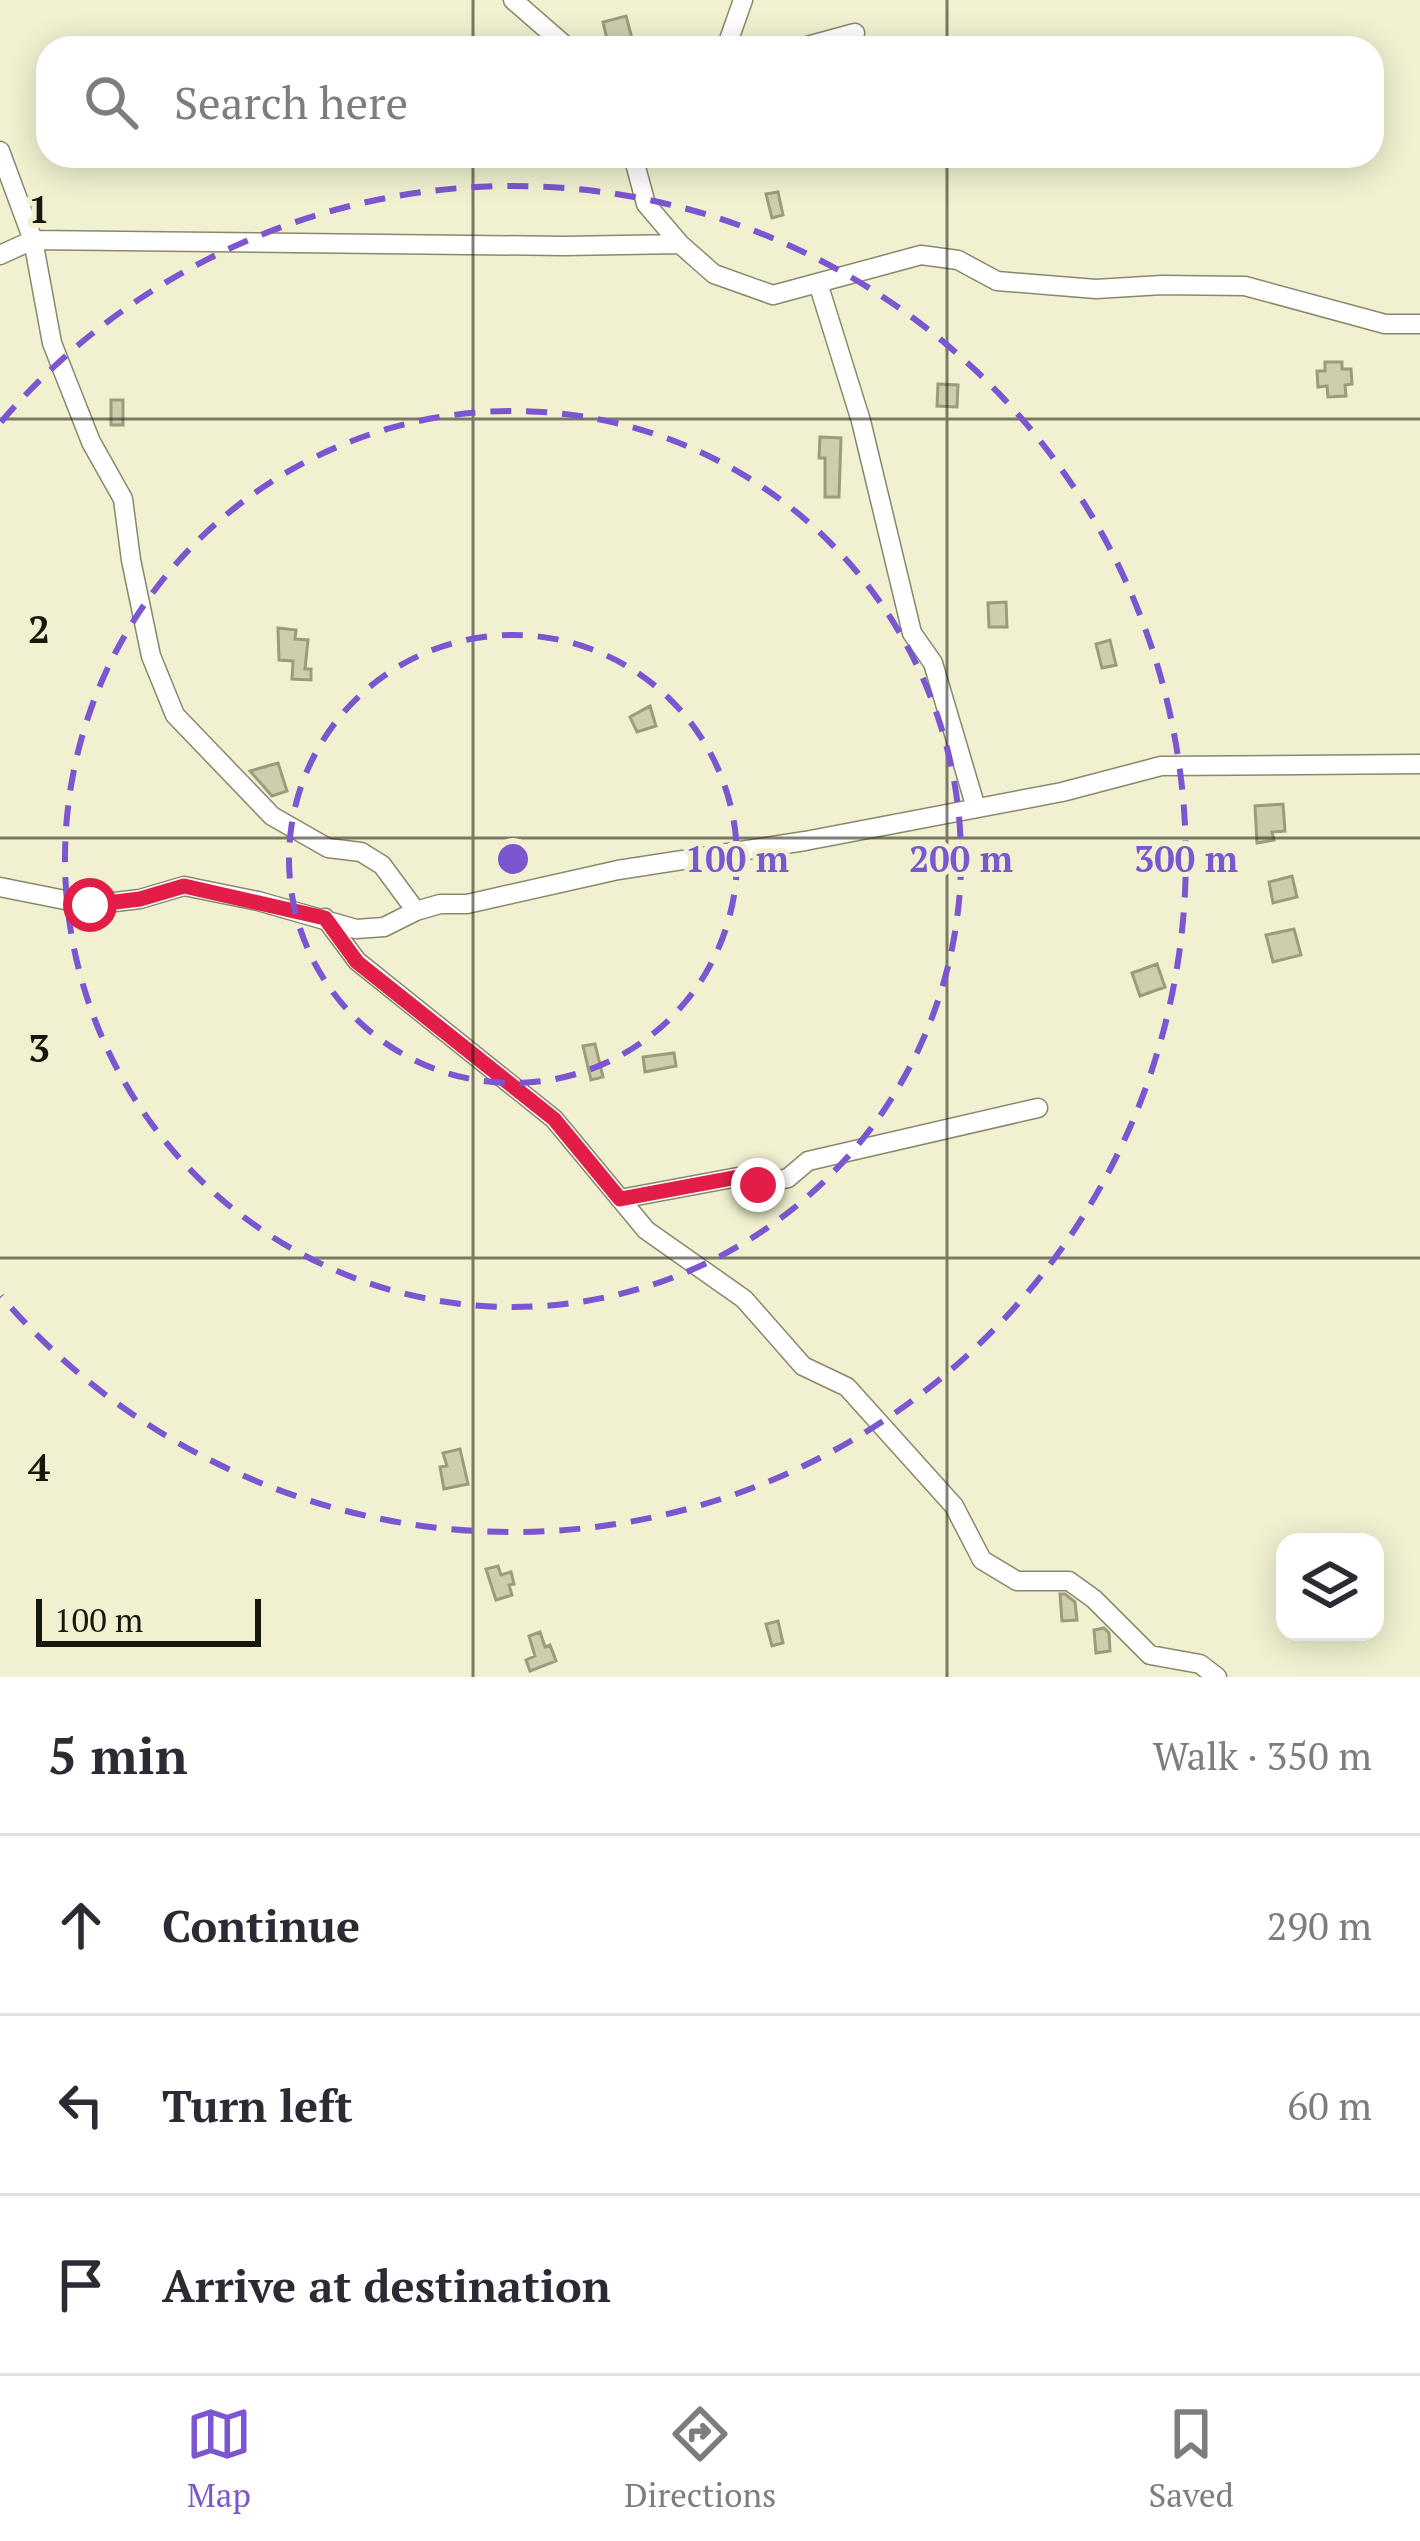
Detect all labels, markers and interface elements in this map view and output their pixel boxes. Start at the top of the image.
search box [36,36,1384,168]
icon: search [78,69,144,135]
text: Search here [174,72,408,132]
text: 1 [28,182,50,234]
text: 2 [28,602,50,654]
text: 100 m [685,835,789,882]
text: 200 m [909,835,1013,882]
text: 300 m [1134,835,1238,882]
centre of rings [492,838,534,880]
route start [63,878,117,932]
text: 3 [28,1021,50,1073]
route end [731,1158,785,1212]
text: 4 [28,1440,50,1492]
map controls [1276,1533,1384,1641]
button: layers [1276,1533,1384,1641]
scale bar [36,1593,261,1646]
text: 100 m [54,1598,143,1641]
text: 5 min [48,1721,188,1789]
text: Walk · 350 m [1153,1729,1372,1781]
icon: ahead [48,1892,114,1958]
text: Continue [162,1895,360,1955]
text: 290 m [1267,1899,1372,1951]
icon: left [48,2072,114,2138]
text: Turn left [162,2075,353,2135]
text: 60 m [1287,2079,1372,2131]
icon: arrive [48,2252,114,2318]
text: Arrive at destination [162,2255,611,2315]
tab: Map [186,2401,252,2516]
tab: Directions [624,2401,776,2516]
tab: Saved [1149,2401,1234,2516]

